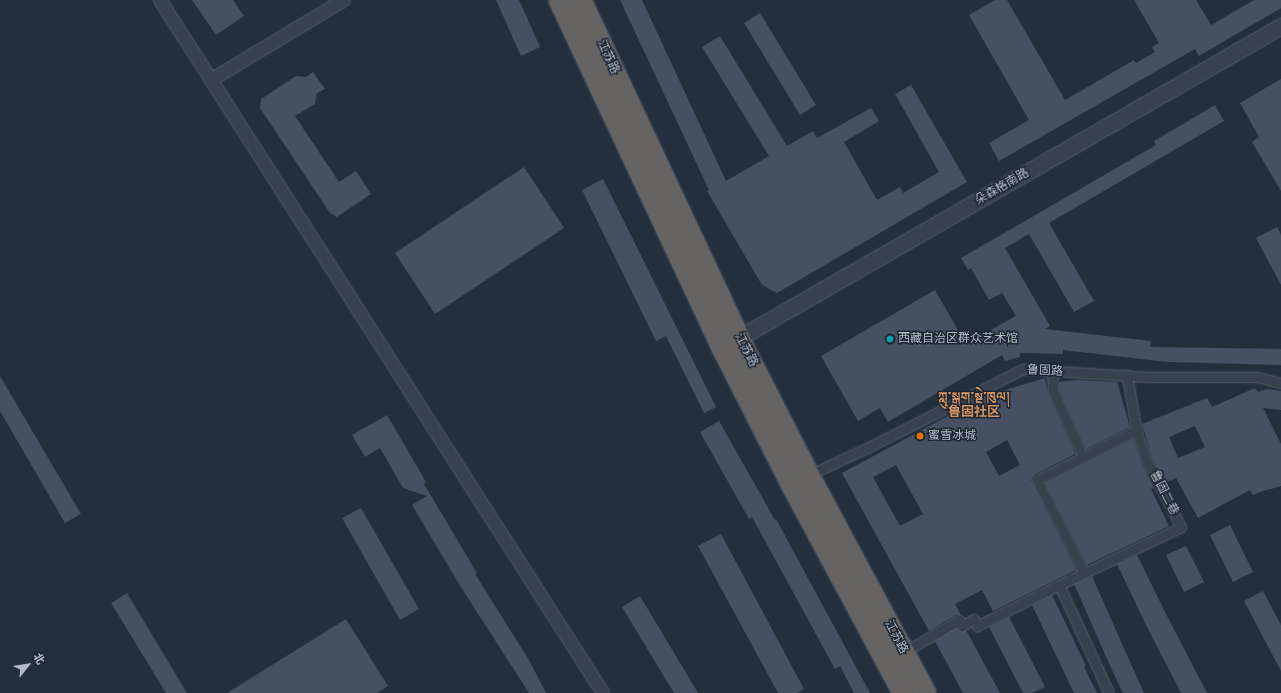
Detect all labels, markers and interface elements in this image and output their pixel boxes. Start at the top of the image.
street label: 江苏路 [594,38,622,76]
street label: 朵森格南路 [972,166,1032,208]
street label: 江苏路 [731,331,761,369]
place label: 西藏自治区群众艺术馆 [898,332,1018,346]
marker: 西藏自治区群众艺术馆 [885,334,895,344]
street label: 鲁固路 [1027,363,1063,379]
district label: ཀླུ་སྒུག་སྡེ་ཁུལ། 鲁固社区 [938,390,1010,421]
place label: 蜜雪冰城 [928,429,976,443]
marker: 蜜雪冰城 [915,431,925,441]
street label: 鲁固二巷 [1147,468,1181,518]
street label: 江苏路 [881,618,911,656]
north arrow [8,645,48,685]
text: 北 [30,650,48,667]

